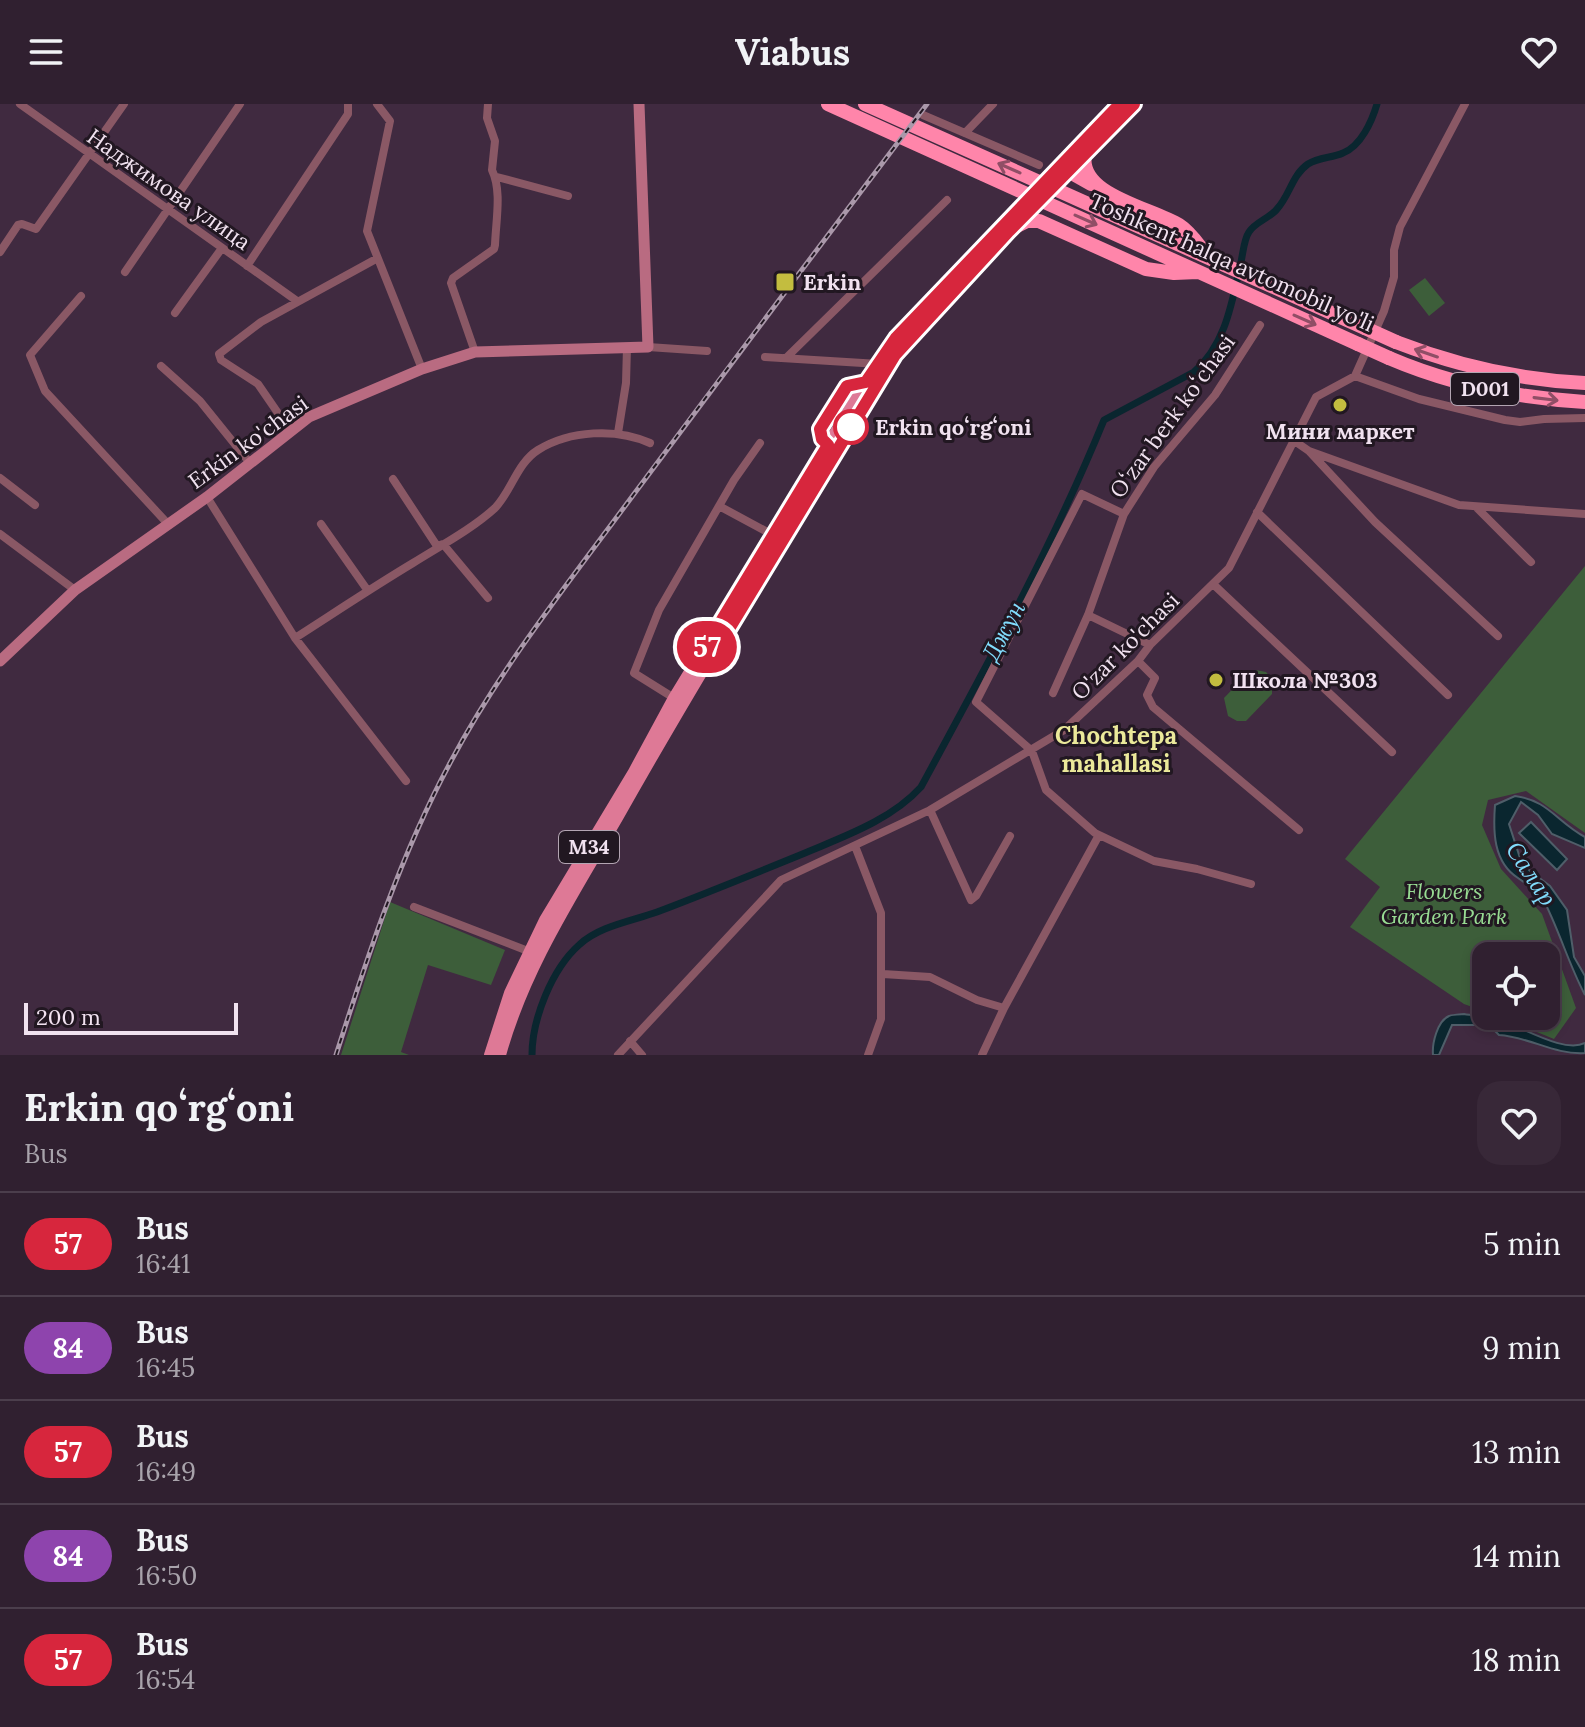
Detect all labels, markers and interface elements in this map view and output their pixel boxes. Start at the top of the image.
text: Viabus [735,29,850,75]
icon: menu [24,30,68,74]
icon: heart [1517,30,1561,74]
street label: Наджимова улица [82,122,256,256]
one-way arrow [997,160,1021,175]
street label: Toshkent halqa avtomobil yo'li [1085,186,1379,338]
one-way arrow [1074,213,1098,228]
place label: Erkin [803,268,861,296]
marker: Erkin [774,271,796,293]
one-way arrow [1292,313,1316,328]
street label: Oʻzar berk koʻchasi [1103,329,1241,503]
one-way arrow [1414,345,1439,360]
road number: D001 [1451,373,1519,405]
street label: Erkin ko'chasi [183,389,313,495]
one-way arrow [1532,391,1558,406]
marker: Мини маркет [1331,396,1349,414]
marker: Erkin qoʻrgʻoni [834,410,868,444]
place label: Erkin qoʻrgʻoni [875,413,1031,441]
place label: Мини маркет [1266,417,1415,445]
street label: O'zar ko'chasi [1065,586,1185,706]
water label: Джун [975,595,1032,667]
line badge: 57 [671,621,743,673]
text: 57 [693,629,721,665]
place label: Школа №303 [1232,666,1378,694]
marker: Школа №303 [1207,671,1225,689]
district label: Chochtepa mahallasi [1055,720,1177,779]
road number: M34 [559,831,619,863]
water label: Салар [1499,836,1564,912]
park label: Flowers Garden Park [1381,877,1507,930]
map controls [1472,942,1560,1030]
button: locate [1472,942,1560,1030]
scale bar [24,999,238,1035]
text: 200 m [36,1003,101,1031]
button: heart [1477,1081,1561,1165]
text: Erkin qoʻrgʻoni [24,1083,294,1131]
text: Bus [24,1137,68,1170]
text: Bus [136,1209,189,1247]
text: 5 min [1483,1225,1561,1263]
text: 57 [54,1226,82,1262]
text: 16:41 [136,1247,191,1280]
text: Bus [136,1313,189,1351]
text: 9 min [1482,1329,1561,1367]
text: 84 [52,1330,84,1366]
text: 16:45 [136,1351,195,1384]
text: Bus [136,1417,189,1455]
text: 13 min [1472,1433,1561,1471]
text: 57 [54,1434,82,1470]
text: 16:49 [136,1455,196,1488]
text: Bus [136,1521,189,1559]
text: 14 min [1472,1537,1561,1575]
text: 84 [52,1538,84,1574]
text: 16:50 [136,1559,197,1592]
text: Bus [136,1625,189,1663]
text: 18 min [1472,1641,1561,1679]
text: 57 [54,1642,82,1678]
text: 16:54 [136,1663,195,1696]

